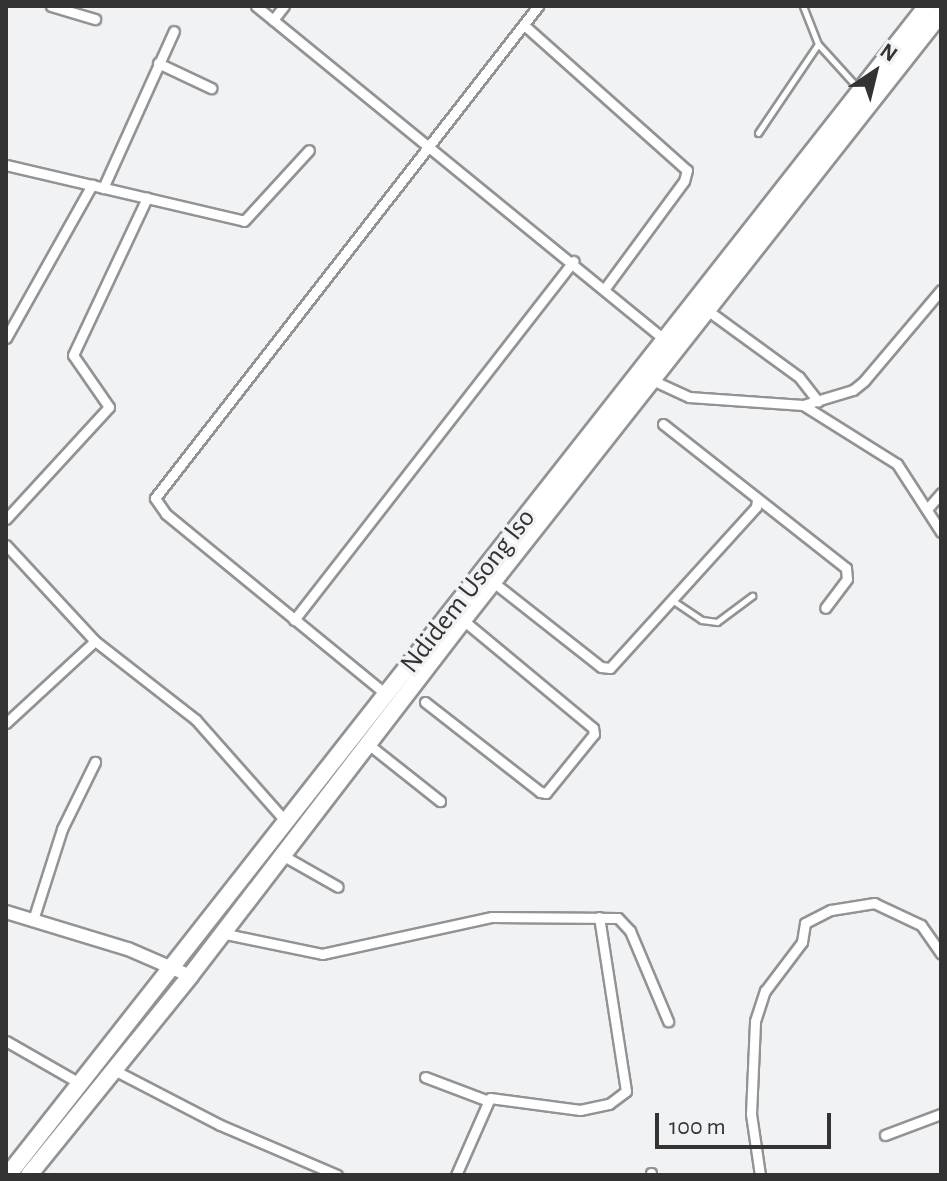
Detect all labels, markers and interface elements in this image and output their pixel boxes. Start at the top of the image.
north arrow [835,32,915,112]
text: N [876,39,901,66]
street label: Ndidem Usong Iso [393,502,543,680]
scale bar [659,1097,835,1147]
text: 100 m [669,1115,726,1139]

